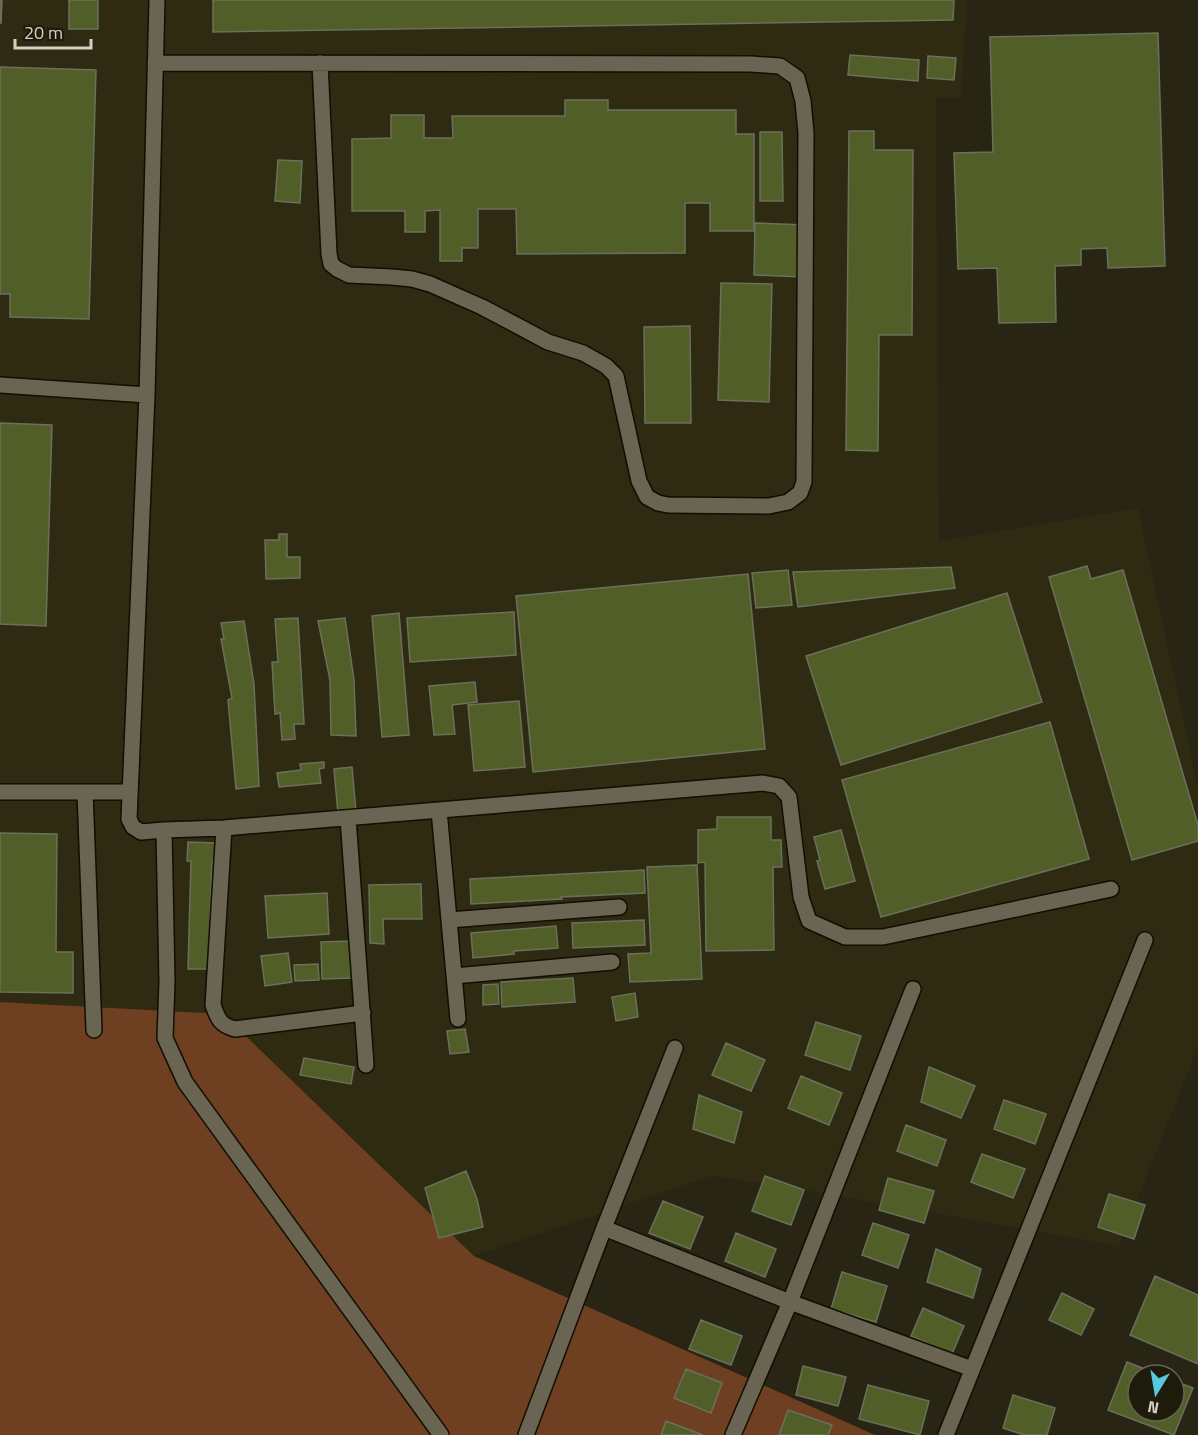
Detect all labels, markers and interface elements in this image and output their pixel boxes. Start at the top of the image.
scale bar [15,12,92,50]
text: 20 m [24,19,63,46]
north arrow [1126,1363,1186,1423]
text: N [1145,1395,1161,1421]

